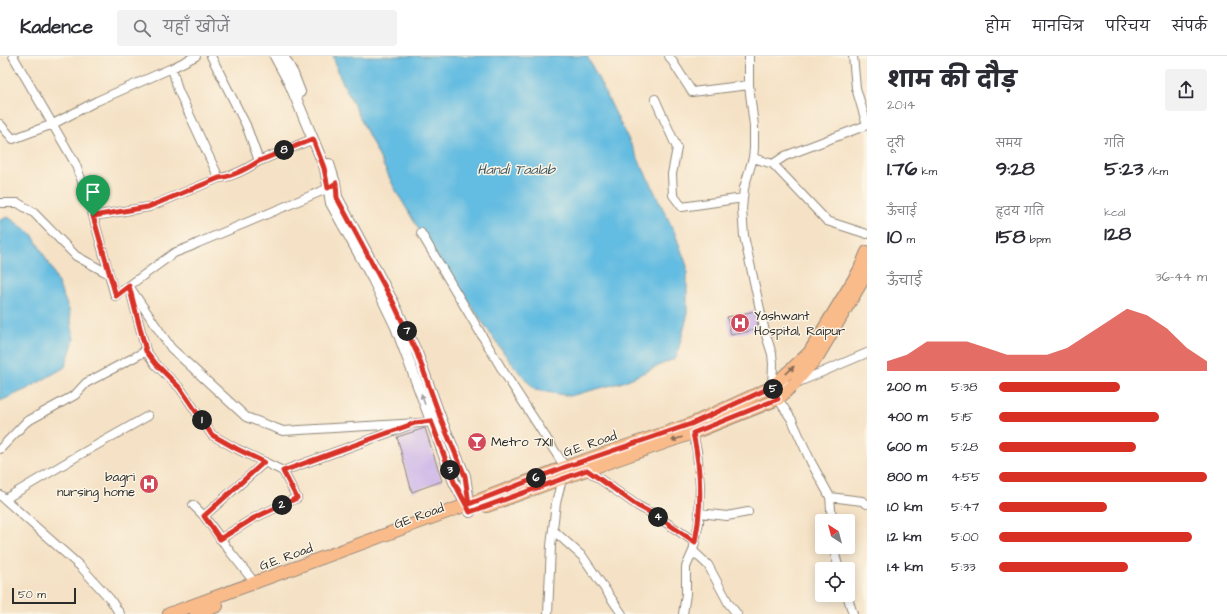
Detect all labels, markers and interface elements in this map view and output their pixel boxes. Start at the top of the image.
search box [117,10,397,46]
text: Kadence [20,14,93,41]
icon: search [131,17,153,39]
text: यहाँ खोजें [163,17,230,38]
text: होम [986,17,1010,37]
text: मानचित्र [1032,17,1084,37]
text: परिचय [1106,17,1150,37]
text: संपर्क [1172,17,1207,37]
text: शाम की दौड़ [887,65,1016,96]
button: share [1165,69,1207,111]
text: 20:14 [887,96,915,114]
text: दूरी [887,136,904,151]
text: समय [996,136,1022,151]
text: गति [1104,136,1124,151]
pin: 8 [274,140,294,160]
text: 8 [280,142,288,157]
text: 1.76 [887,155,917,183]
text: 9:28 [996,155,1035,183]
text: 5:23 [1104,155,1143,183]
water label: Handi Taalab [477,160,556,180]
text: km [917,164,937,179]
text: /km [1143,164,1168,179]
pin [76,175,110,216]
icon: arrive [82,181,104,203]
text: ऊँचाई [887,204,917,219]
text: हृदय गति [996,204,1044,219]
text: kcal [1104,205,1125,220]
text: 128 [1104,220,1131,248]
text: 10 [887,223,902,251]
text: 158 [996,223,1025,251]
text: m [902,232,915,247]
text: bpm [1025,232,1051,247]
text: 36–44 m [1155,268,1207,286]
text: ऊँचाई [887,272,922,290]
place label: Yashwant Hospital, Raipur [754,307,845,340]
hospital icon: Yashwant Hospital, Raipur [729,312,751,334]
pin: 7 [397,321,417,341]
text: 7 [404,323,410,338]
one-way arrow [785,366,795,375]
text: 200 m [887,378,926,396]
text: 5:38 [951,378,977,396]
pin: 5 [763,379,783,399]
text: 5 [769,381,777,396]
one-way arrow [420,393,426,405]
text: 400 m [887,408,928,426]
text: 5:15 [951,408,973,426]
pin: 1 [192,410,212,430]
text: 1 [201,412,203,427]
street label: G.E. Road [561,426,619,462]
bar icon: Metro 7X11 [466,431,488,453]
place label: Metro 7X11 [491,433,553,451]
one-way arrow [671,436,683,442]
text: 600 m [887,438,927,456]
text: 5:28 [951,438,978,456]
pin: 3 [440,460,460,480]
text: 3 [447,462,453,477]
place label: bagri nursing home [57,468,135,502]
pin: 6 [526,468,546,488]
text: 800 m [887,468,927,486]
text: 4:55 [951,468,980,486]
text: 6 [533,470,539,485]
hospital icon: bagri nursing home [138,473,160,495]
pin: 2 [272,495,292,515]
text: 2 [279,497,285,512]
text: 1.0 km [887,498,922,516]
text: 5:47 [951,498,979,516]
street label: GE Road [392,499,447,533]
pin: 4 [648,507,668,527]
text: 4 [654,509,662,524]
north arrow [815,514,855,554]
map controls [815,514,855,602]
text: 1.2 km [887,528,921,546]
text: 5:00 [951,528,979,546]
street label: G.E. Road [257,539,315,575]
text: 1.4 km [887,558,923,576]
text: 5:33 [951,558,976,576]
button: locate [815,562,855,602]
scale bar [12,586,76,605]
text: 50 m [18,587,46,602]

